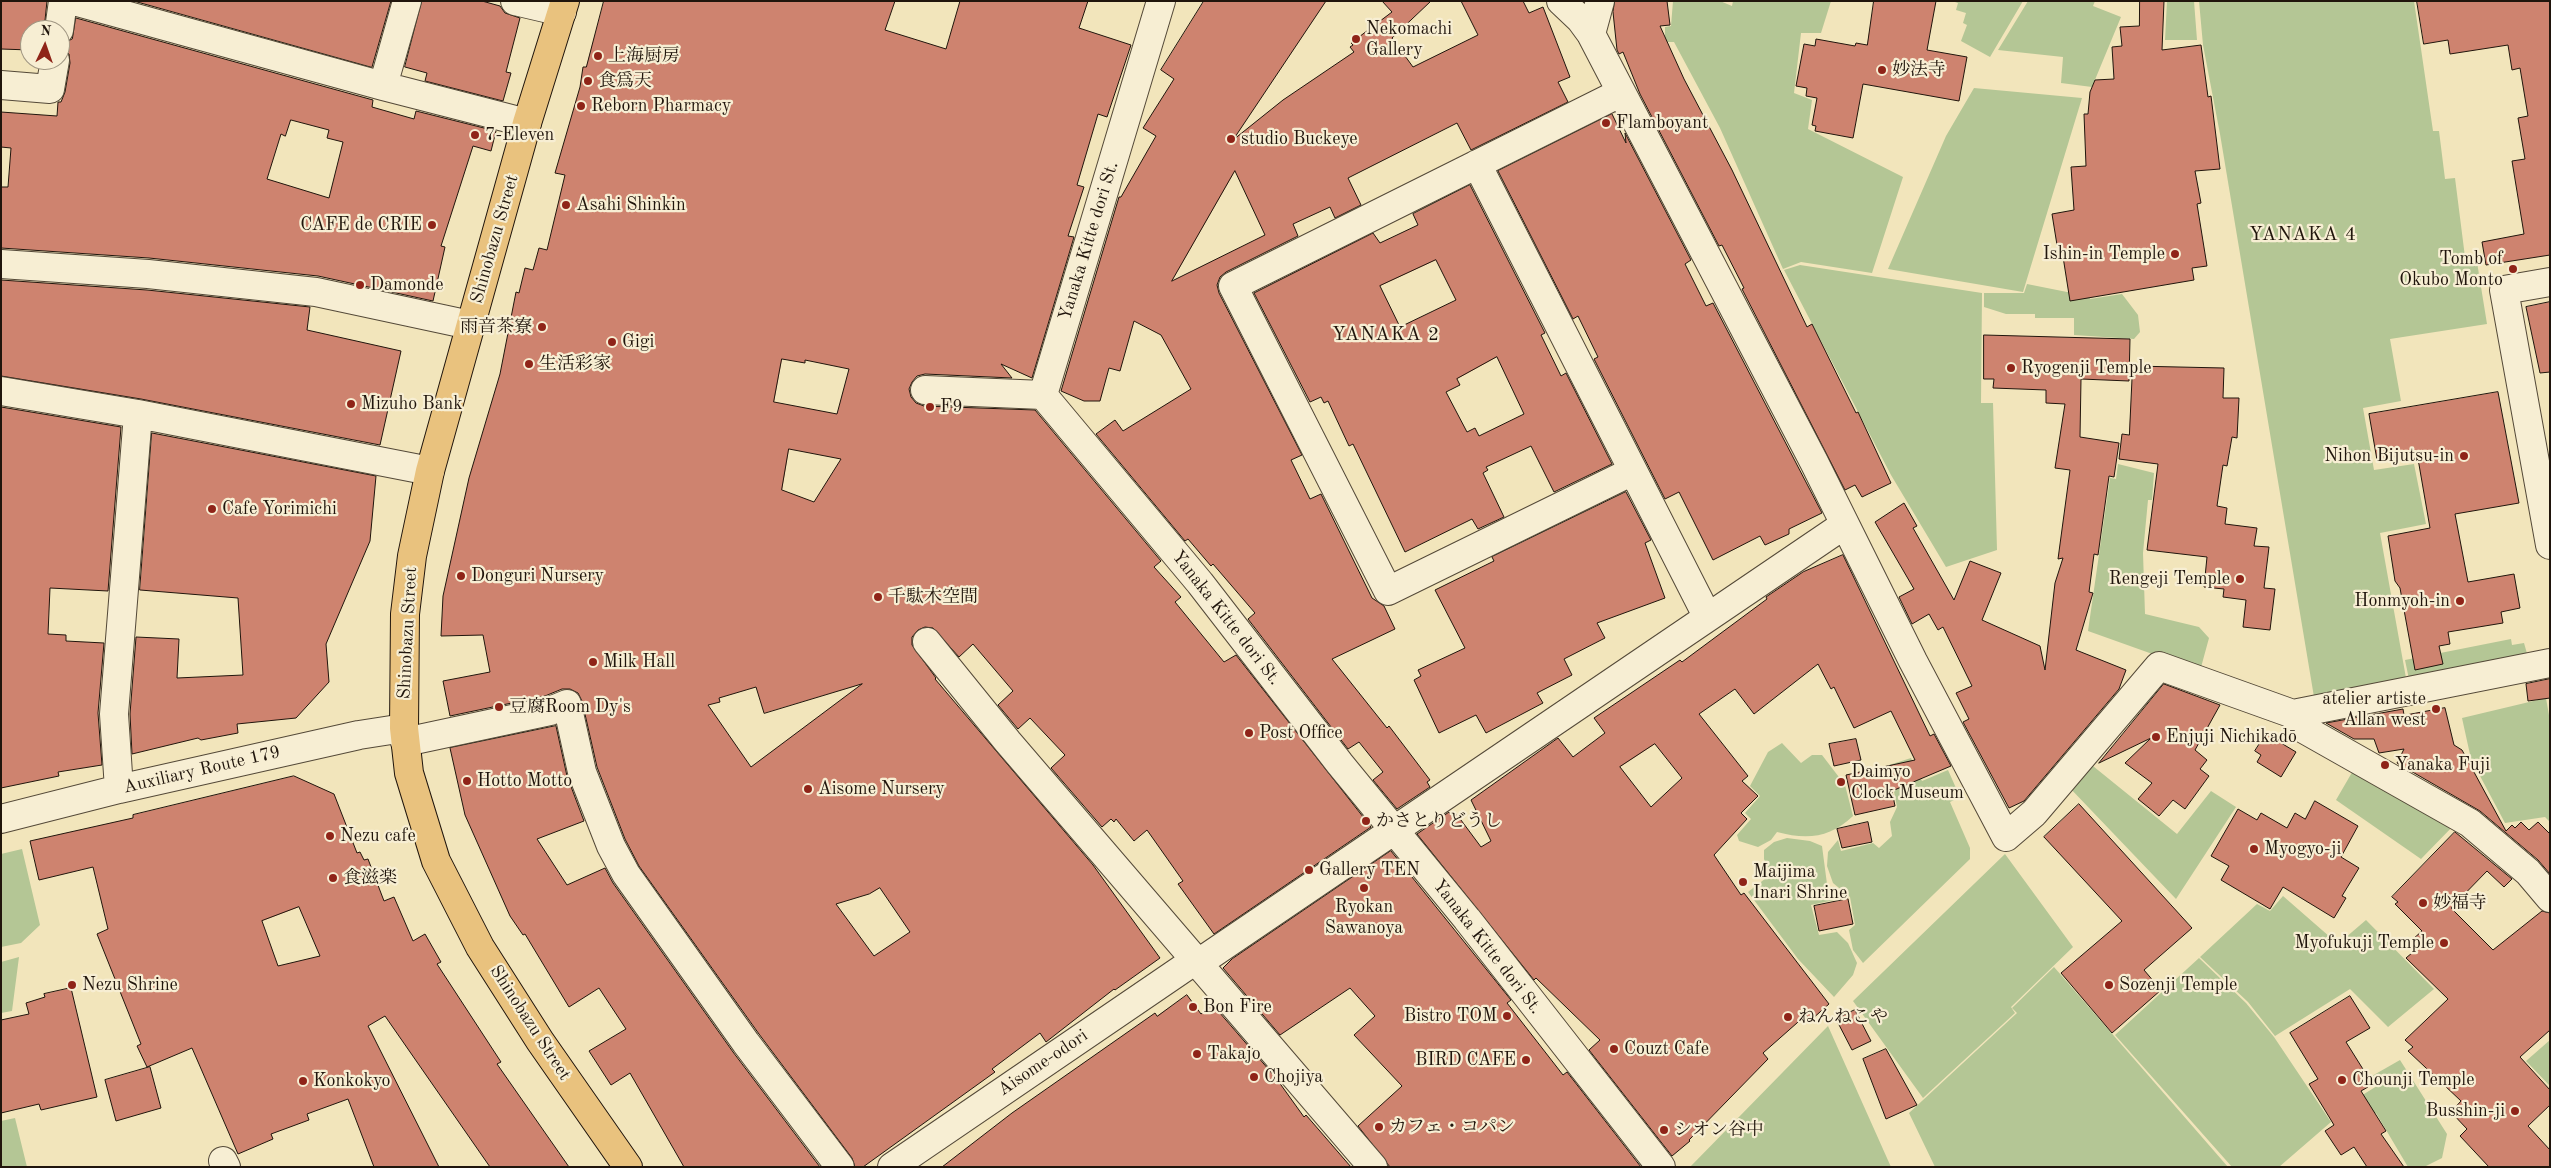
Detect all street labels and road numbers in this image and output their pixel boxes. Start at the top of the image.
street label: Yanaka Kitte dori St. [1055,159,1123,323]
street label: Shinobazu Street [466,172,524,306]
street label: Yanaka Kitte dori St. [1167,546,1285,690]
street label: Shinobazu Street [394,566,422,700]
street label: Auxiliary Route 179 [121,741,283,799]
street label: Yanaka Kitte dori St. [1428,875,1546,1019]
street label: Shinobazu Street [485,961,575,1085]
street label: Aisome-odori [994,1025,1092,1101]

